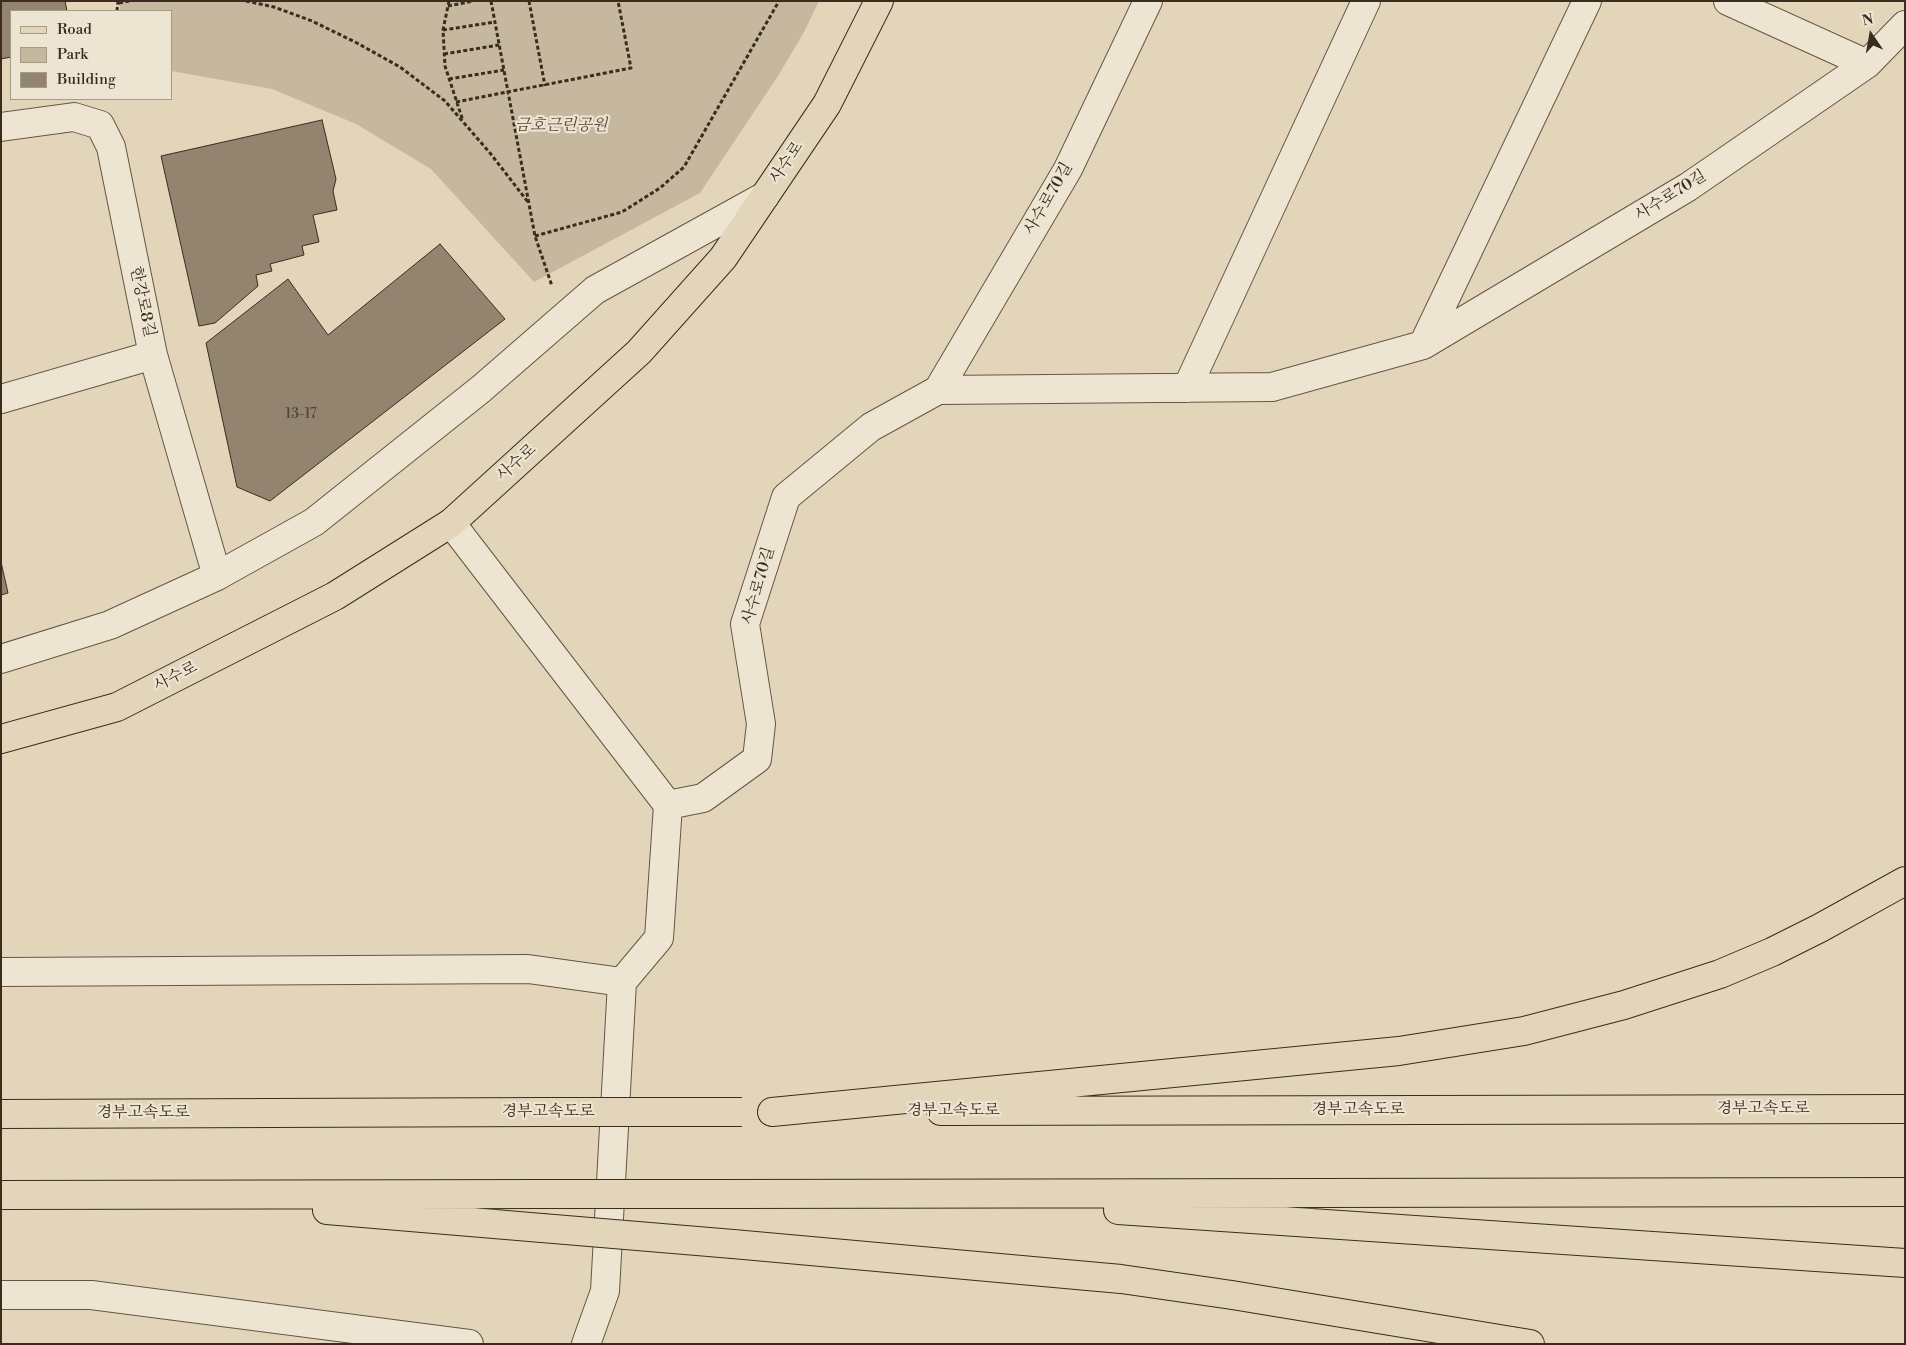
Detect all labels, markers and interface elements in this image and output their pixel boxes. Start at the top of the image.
legend [10,10,172,100]
north arrow [1846,10,1896,60]
text: N [1861,10,1875,30]
text: Road [57,20,92,39]
text: Park [57,45,88,64]
text: Building [57,70,116,89]
park label: 금호근린공원 [515,116,607,136]
street label: 사수로 [766,138,808,188]
street label: 사수로70길 [1021,160,1077,238]
street label: 사수로70길 [1632,167,1710,225]
street label: 한강로8길 [125,265,159,339]
house number: 13-17 [285,407,317,423]
street label: 사수로 [493,440,541,486]
street label: 사수로70길 [739,545,779,627]
street label: 사수로 [151,658,201,696]
street label: 경부고속도로 [1717,1099,1809,1119]
street label: 경부고속도로 [1312,1100,1404,1120]
street label: 경부고속도로 [907,1101,999,1121]
street label: 경부고속도로 [502,1102,594,1122]
street label: 경부고속도로 [97,1103,189,1123]

